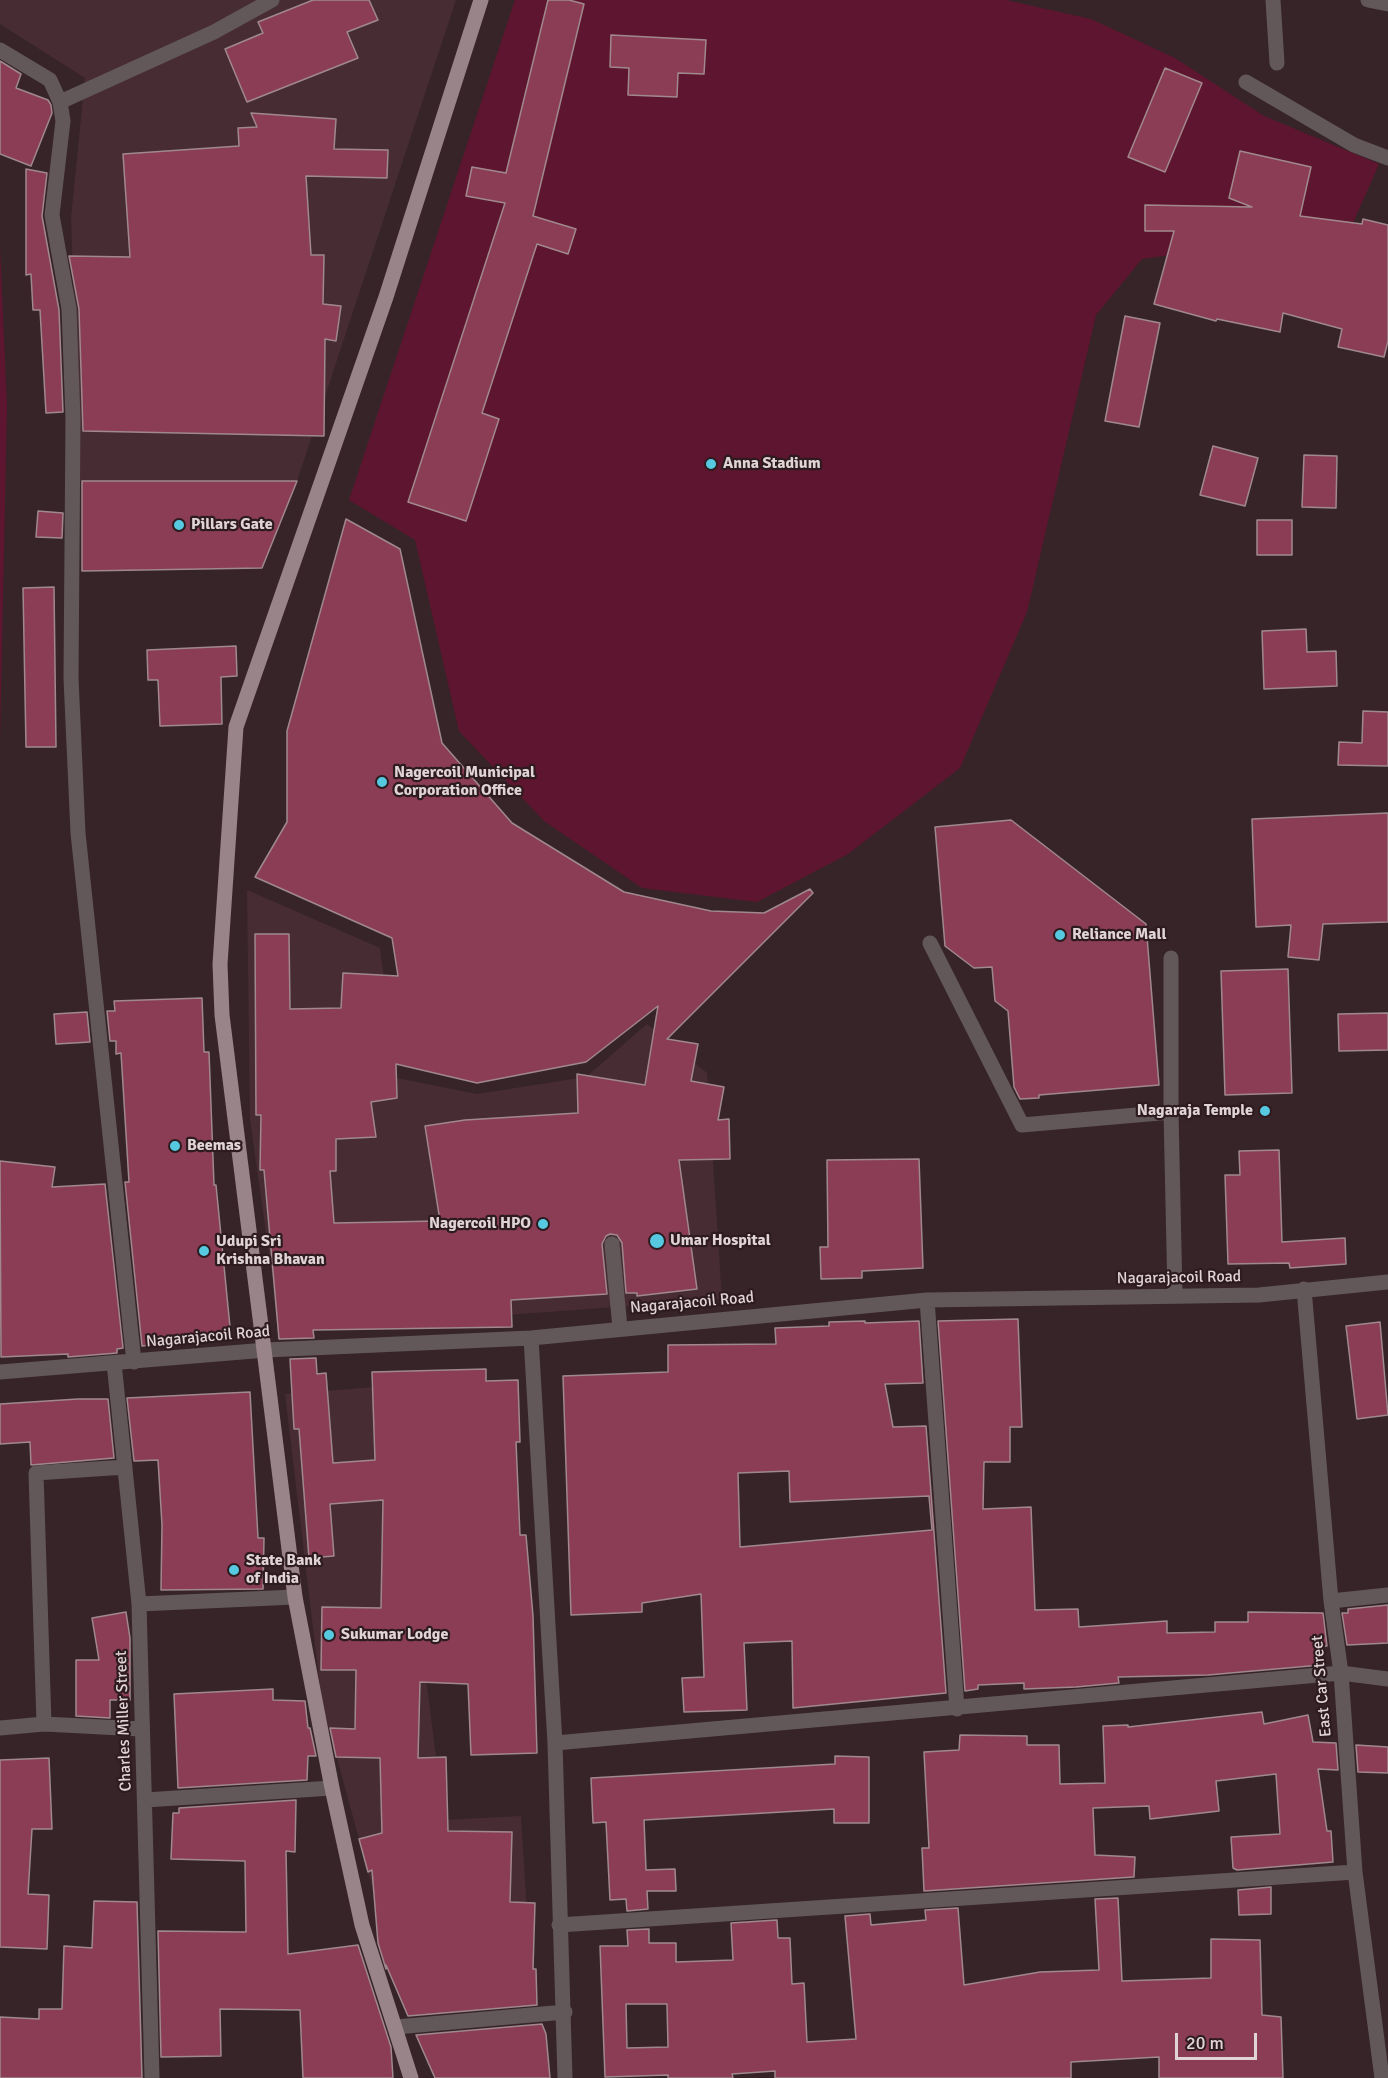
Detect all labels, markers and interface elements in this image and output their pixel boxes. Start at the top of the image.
place label: Anna Stadium [723,454,821,474]
marker: Anna Stadium [704,457,718,471]
place label: Pillars Gate [191,515,273,535]
marker: Pillars Gate [172,518,186,532]
place label: Nagercoil Municipal Corporation Office [394,763,535,801]
marker: Nagercoil Municipal Corporation Office [375,775,389,789]
place label: Reliance Mall [1072,925,1166,945]
marker: Reliance Mall [1053,928,1067,942]
place label: Nagaraja Temple [1137,1101,1253,1121]
marker: Nagaraja Temple [1258,1104,1272,1118]
place label: Beemas [187,1136,241,1156]
marker: Beemas [168,1139,182,1153]
place label: Nagercoil HPO [429,1214,531,1234]
marker: Nagercoil HPO [536,1217,550,1231]
place label: Umar Hospital [670,1231,771,1251]
place label: Udupi Sri Krishna Bhavan [216,1232,325,1270]
marker: Umar Hospital [648,1232,666,1250]
marker: Udupi Sri Krishna Bhavan [197,1244,211,1258]
street label: Nagarajacoil Road [1117,1267,1241,1289]
street label: Nagarajacoil Road [629,1288,755,1318]
street label: Nagarajacoil Road [145,1322,271,1352]
place label: State Bank of India [246,1551,321,1589]
marker: State Bank of India [227,1563,241,1577]
place label: Sukumar Lodge [341,1625,448,1645]
marker: Sukumar Lodge [322,1628,336,1642]
street label: East Car Street [1308,1634,1336,1738]
street label: Charles Miller Street [112,1650,136,1792]
scale bar [1178,2021,1260,2059]
text: 20 m [1186,2032,1224,2054]

